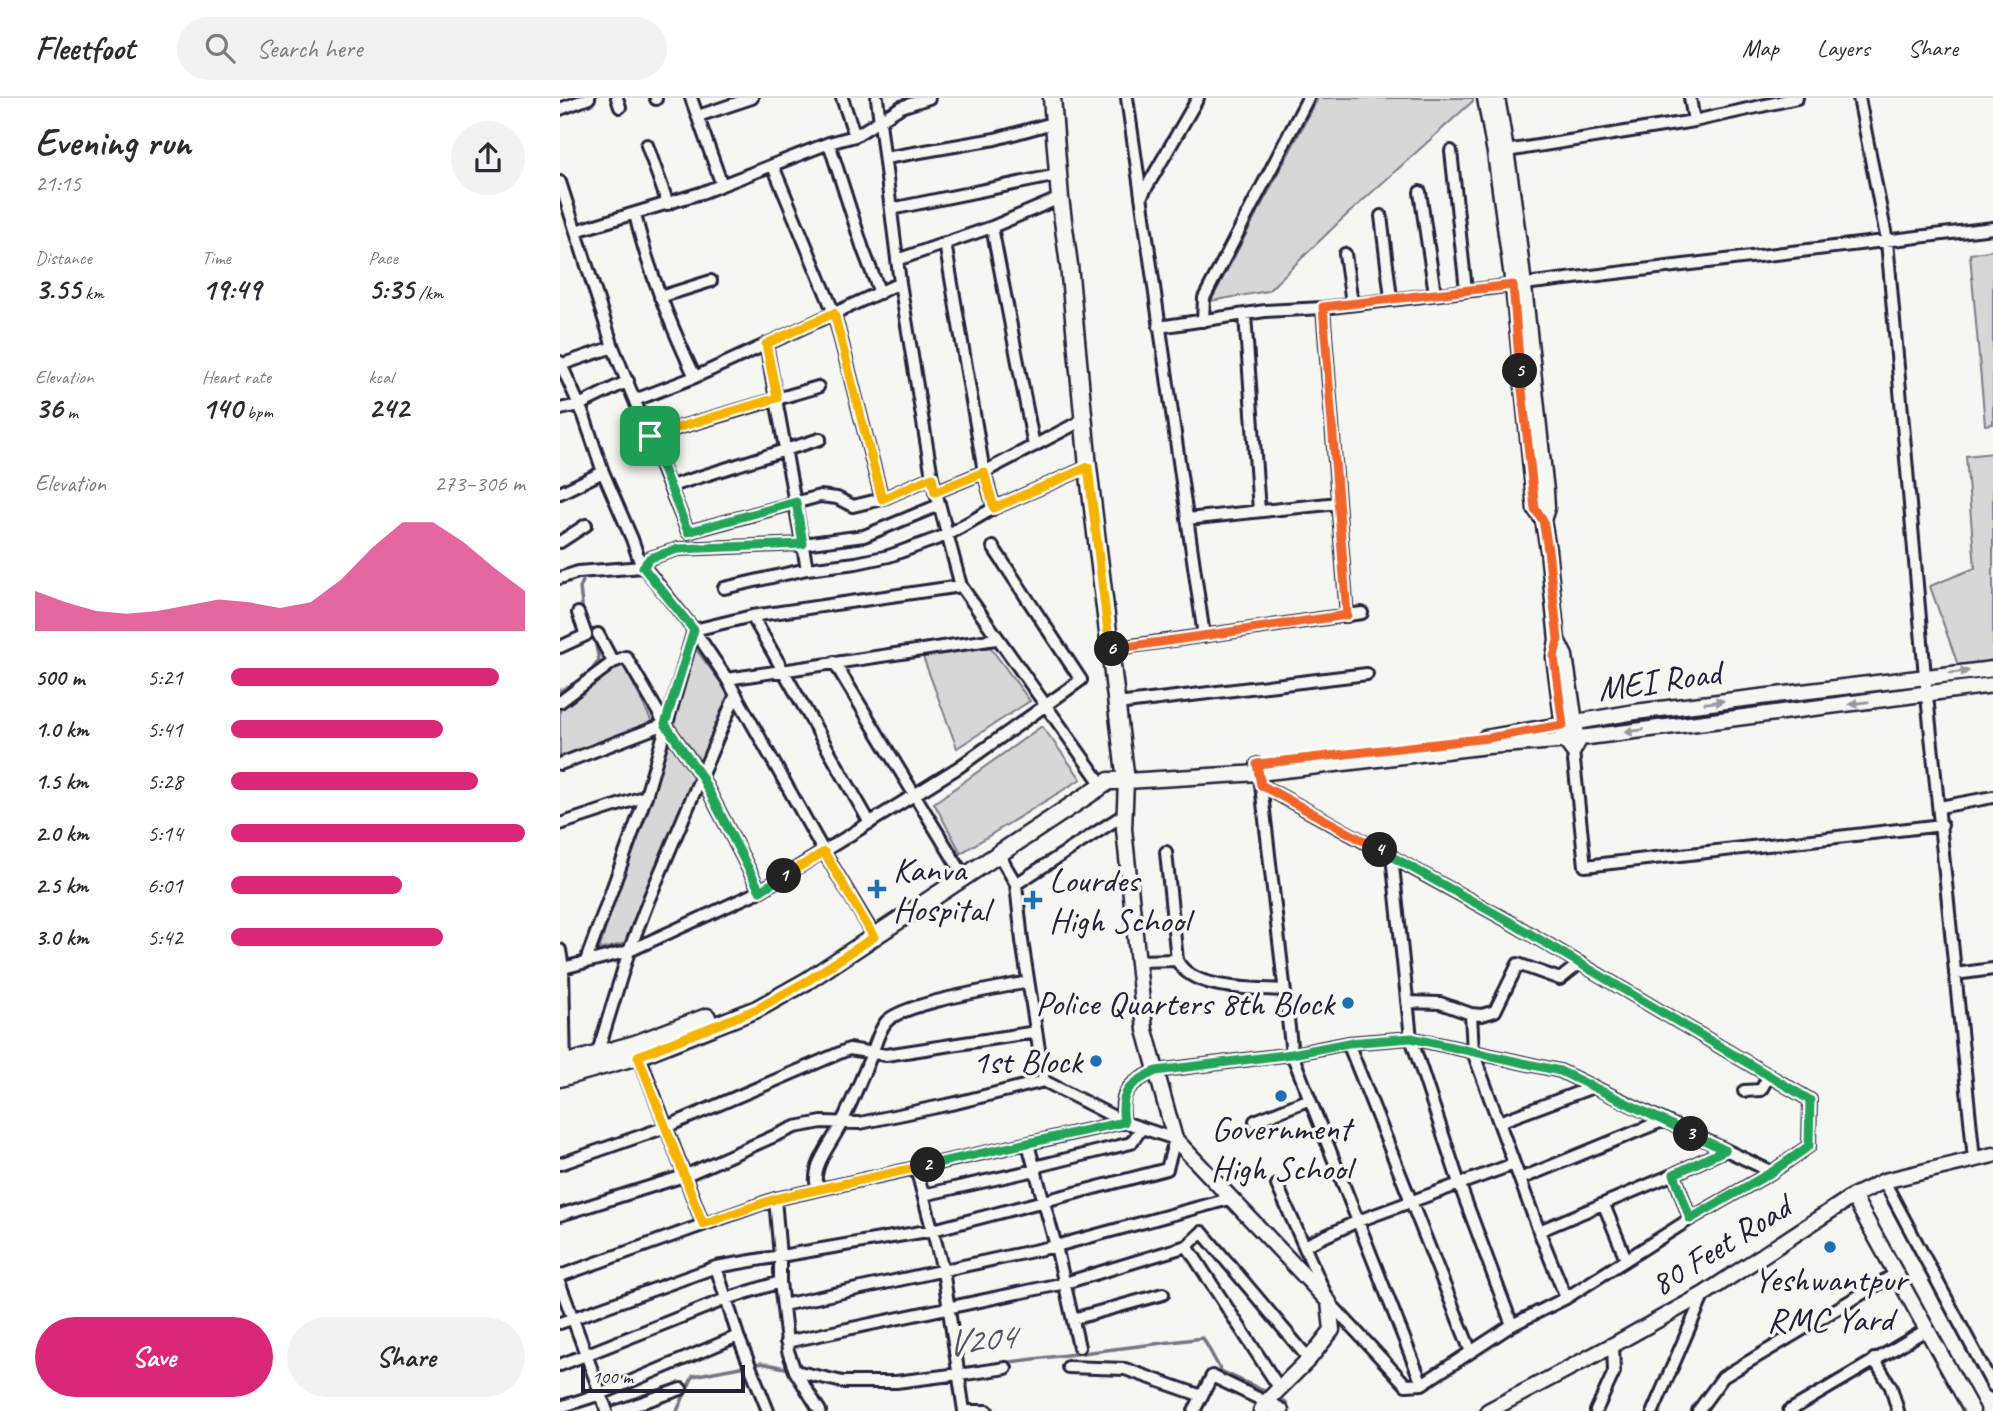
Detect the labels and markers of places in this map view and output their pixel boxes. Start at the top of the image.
pin: 5 [1502,354,1538,388]
pin [620,406,680,466]
pin: 6 [1094,632,1130,666]
pin: 4 [1362,832,1398,868]
place label: Kanva Hospital [893,847,995,932]
pin: 1 [766,858,802,894]
place label: Lourdes High School [1049,858,1195,943]
marker: Kanva Hospital [867,879,887,899]
marker: Lourdes High School [1023,890,1043,910]
place label: Police Quarters 8th Block [1035,981,1336,1026]
marker: Police Quarters 8th Block [1340,995,1356,1011]
place label: 1st Block [973,1039,1084,1084]
marker: 1st Block [1088,1053,1104,1069]
marker: Government High School [1273,1088,1289,1104]
place label: Government High School [1211,1106,1357,1191]
pin: 3 [1674,1116,1708,1152]
pin: 2 [910,1148,946,1182]
marker: Yeshwantpur RMC Yard [1822,1239,1838,1255]
place label: Yeshwantpur RMC Yard [1754,1257,1910,1342]

